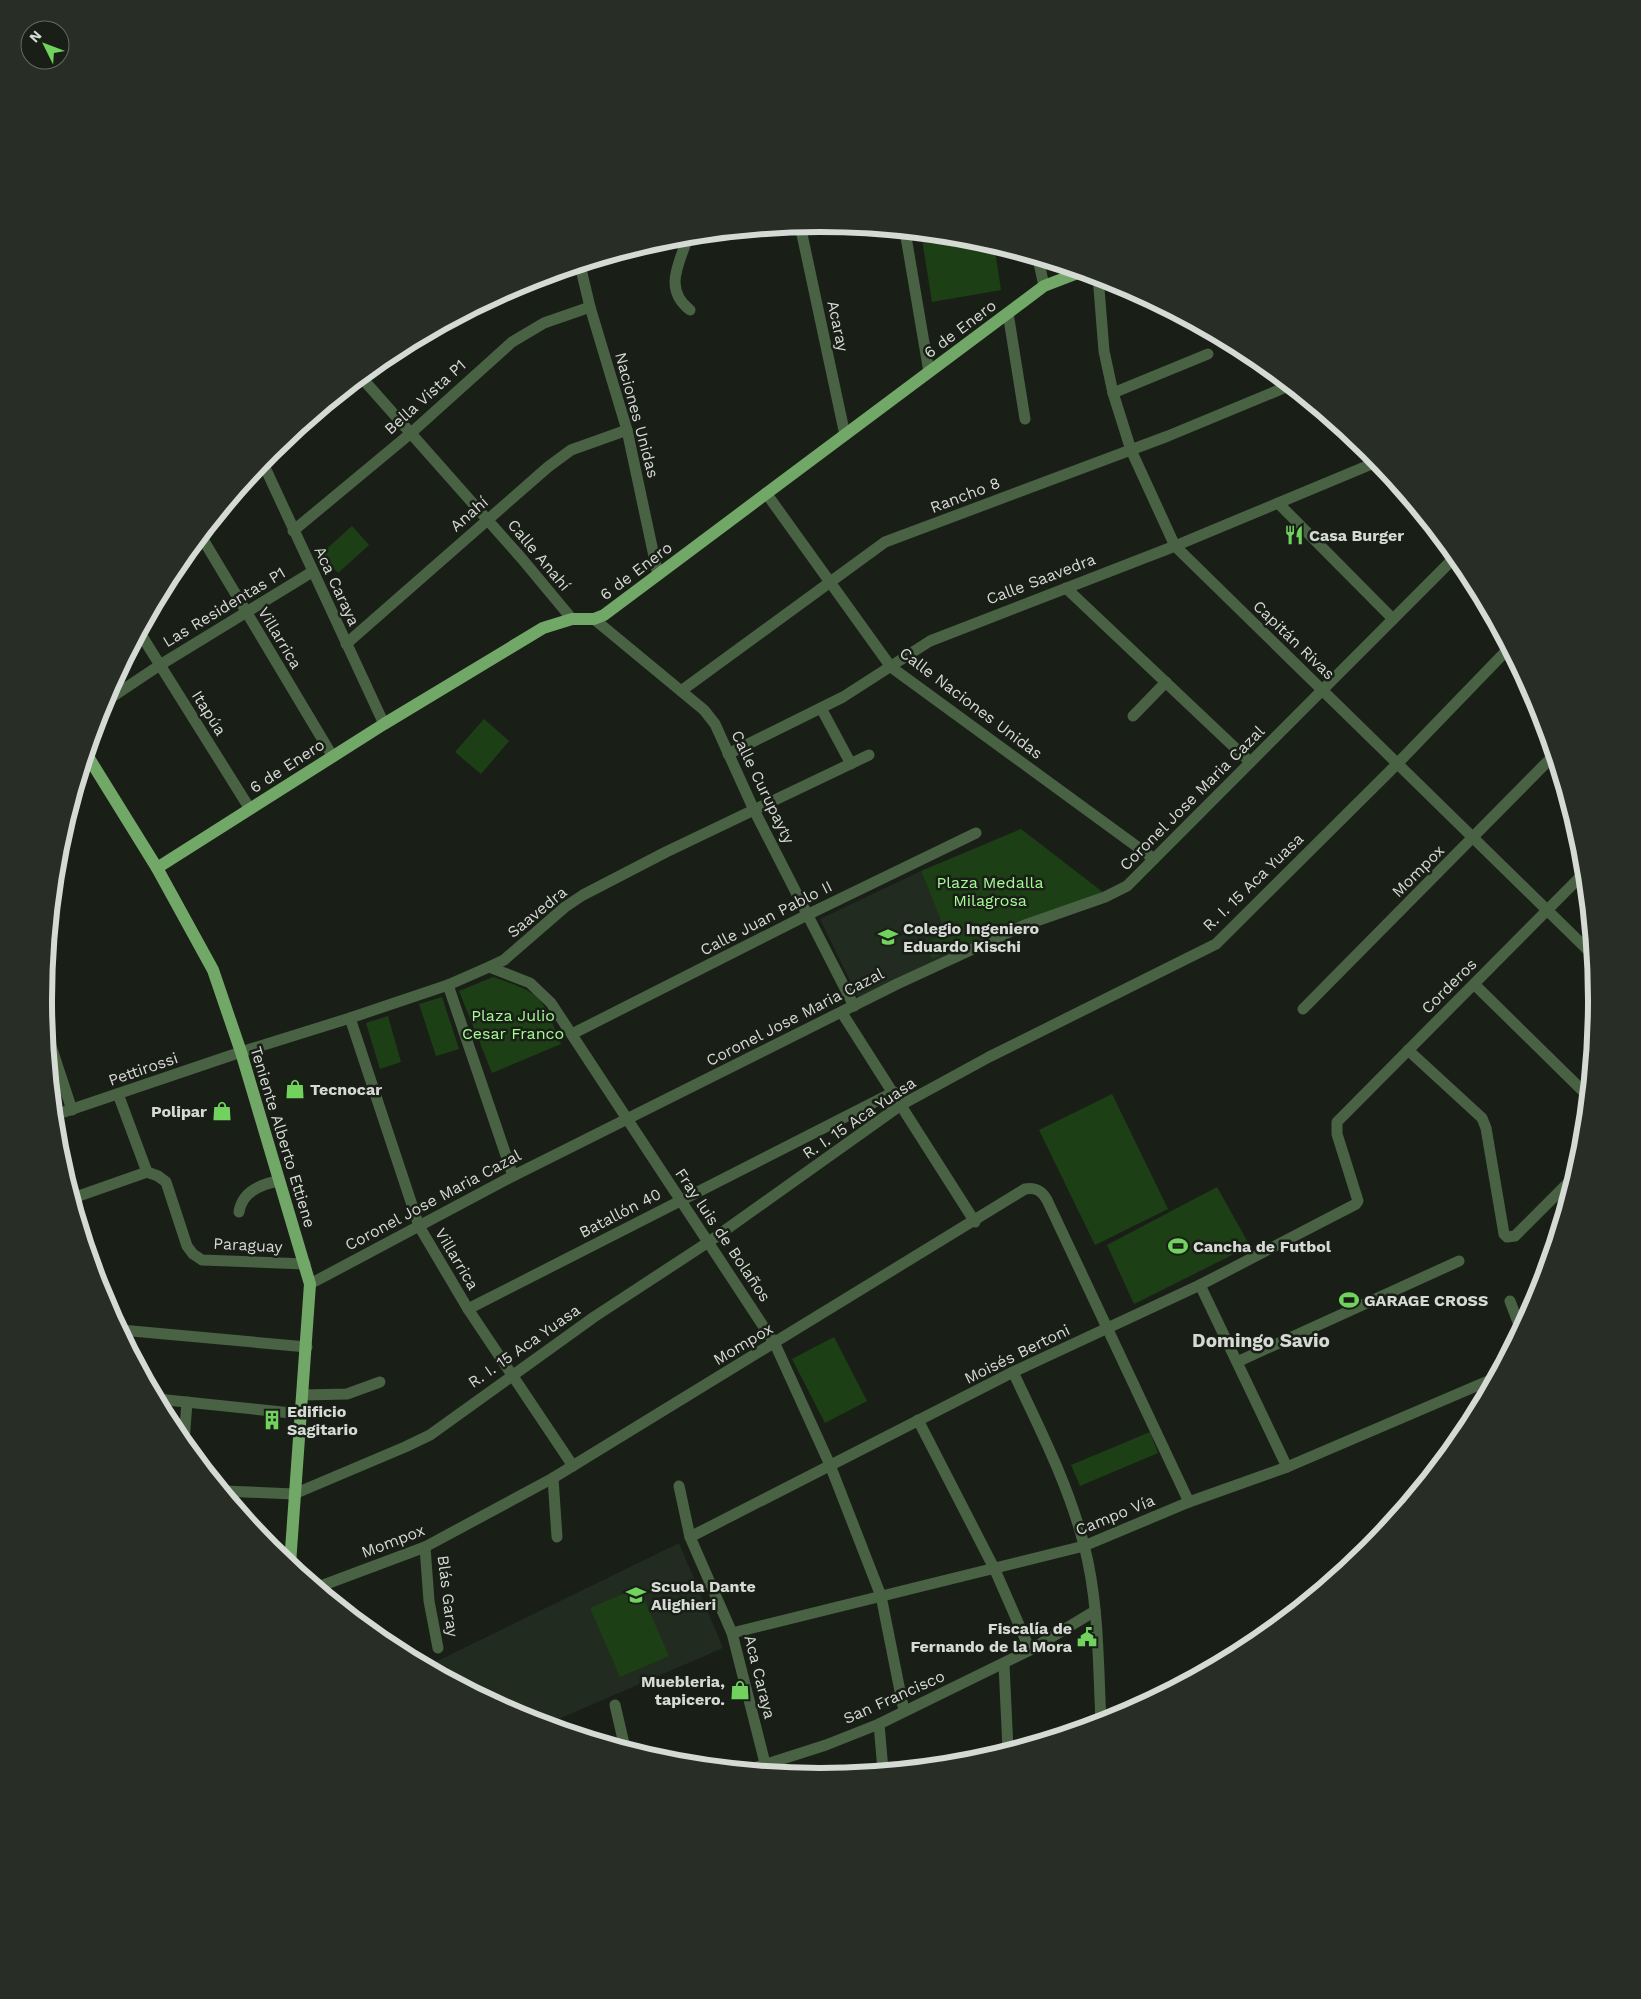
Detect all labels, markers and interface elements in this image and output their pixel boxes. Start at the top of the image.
north arrow [20,20,70,70]
text: N [26,27,45,46]
street label: 6 de Enero [920,296,1000,362]
street label: Acaray [823,299,853,354]
street label: Naciones Unidas [611,350,663,480]
street label: Bella Vista P1 [380,355,470,439]
street label: Rancho 8 [927,473,1003,517]
street label: Anahí [446,492,492,536]
street label: Calle Anahí [504,515,574,595]
restaurant icon: Casa Burger [1283,524,1305,546]
place label: Casa Burger [1309,526,1404,545]
street label: 6 de Enero [596,538,676,604]
street label: Aca Caraya [310,543,364,629]
street label: Calle Saavedra [984,549,1098,609]
street label: Las Residentas P1 [159,563,289,651]
street label: Capitán Rivas [1249,596,1339,684]
street label: Villarrica [254,604,306,672]
street label: Calle Naciones Unidas [896,643,1046,763]
street label: Itapúa [188,687,230,739]
street label: Coronel Jose Maria Cazal [1116,722,1268,874]
street label: Calle Curupayty [727,727,799,847]
street label: 6 de Enero [246,735,328,797]
street label: R. I. 15 Aca Yuasa [1199,829,1307,935]
street label: Mompox [1388,841,1448,901]
park label: Plaza Medalla Milagrosa [936,873,1044,910]
street label: Calle Juan Pablo II [697,876,835,960]
street label: Saavedra [503,882,571,942]
place label: Colegio Ingeniero Eduardo Kischi [903,919,1040,956]
school or university icon: Colegio Ingeniero Eduardo Kischi [877,926,899,948]
street label: Corderos [1417,954,1481,1018]
street label: Coronel Jose Maria Cazal [703,964,887,1070]
park label: Plaza Julio Cesar Franco [462,1006,564,1043]
street label: Teniente Alberto Ettiene [246,1044,320,1230]
street label: Pettirossi [106,1048,180,1090]
street label: R. I. 15 Aca Yuasa [799,1073,919,1163]
shop icon: Tecnocar [284,1078,306,1100]
place label: Tecnocar [310,1080,382,1099]
shop icon: Polipar [211,1100,233,1122]
place label: Polipar [151,1102,207,1121]
street label: Coronel Jose Maria Cazal [342,1145,524,1255]
street label: Fray luis de Bolaños [671,1165,775,1305]
street label: Batallón 40 [576,1184,664,1242]
street label: Villarrica [431,1225,483,1293]
street label: Paraguay [213,1234,284,1256]
sports icon: Cancha de Futbol [1167,1235,1189,1257]
place label: Cancha de Futbol [1193,1237,1332,1256]
sports icon: GARAGE CROSS [1338,1289,1360,1311]
place label: GARAGE CROSS [1364,1291,1488,1310]
street label: R. I. 15 Aca Yuasa [464,1300,584,1392]
street label: Mompox [710,1319,776,1369]
street label: Moisés Bertoni [961,1320,1073,1388]
district label: Domingo Savio [1192,1329,1330,1352]
place label: Edificio Sagitario [287,1402,358,1439]
building icon: Edificio Sagitario [261,1409,283,1431]
street label: Campo Vía [1073,1491,1157,1539]
street label: Mompox [359,1520,427,1562]
street label: Blás Garay [434,1554,463,1639]
place label: Scuola Dante Alighieri [651,1577,756,1614]
school or university icon: Scuola Dante Alighieri [625,1584,647,1606]
place label: Fiscalía de Fernando de la Mora [910,1619,1073,1656]
public building icon: Fiscalía de Fernando de la Mora [1076,1626,1098,1648]
street label: Aca Caraya [740,1633,780,1721]
street label: San Francisco [840,1666,948,1728]
place label: Muebleria, tapicero. [641,1672,725,1709]
shop icon: Muebleria, tapicero. [729,1679,751,1701]

